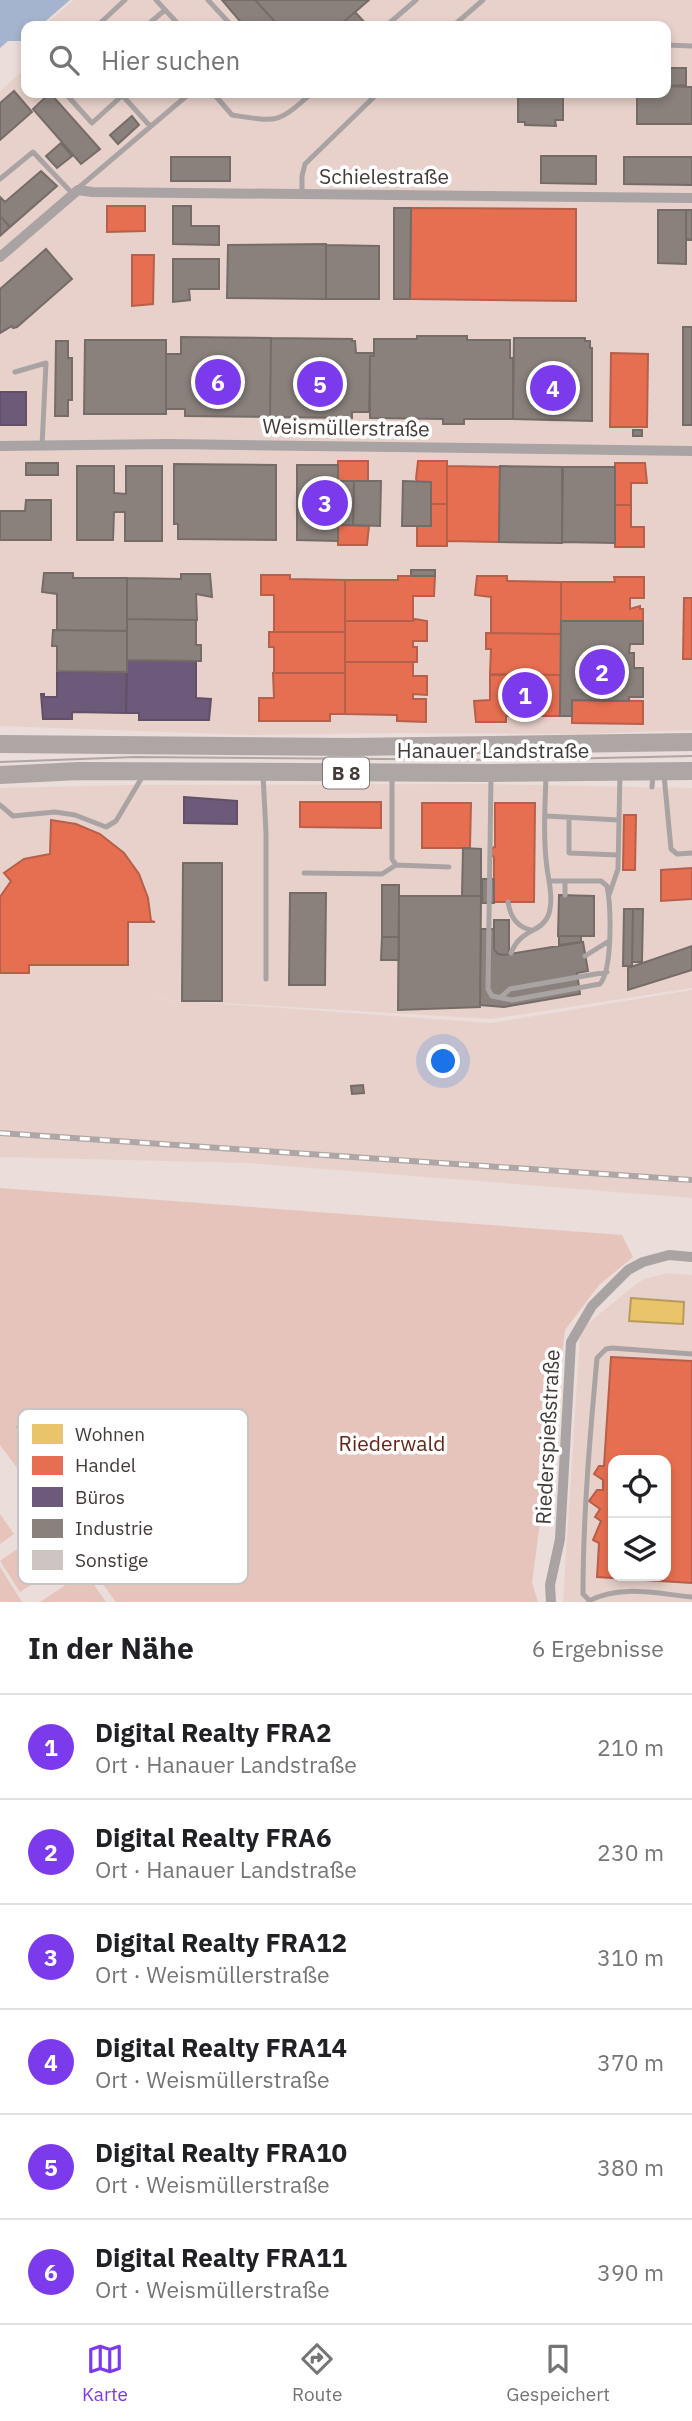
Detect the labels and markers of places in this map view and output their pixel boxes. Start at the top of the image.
pin: 6 [195,356,241,408]
pin: 5 [297,358,343,410]
pin: 4 [530,362,576,414]
pin: 3 [302,477,348,529]
pin: 2 [579,646,625,698]
pin: 1 [502,669,548,721]

